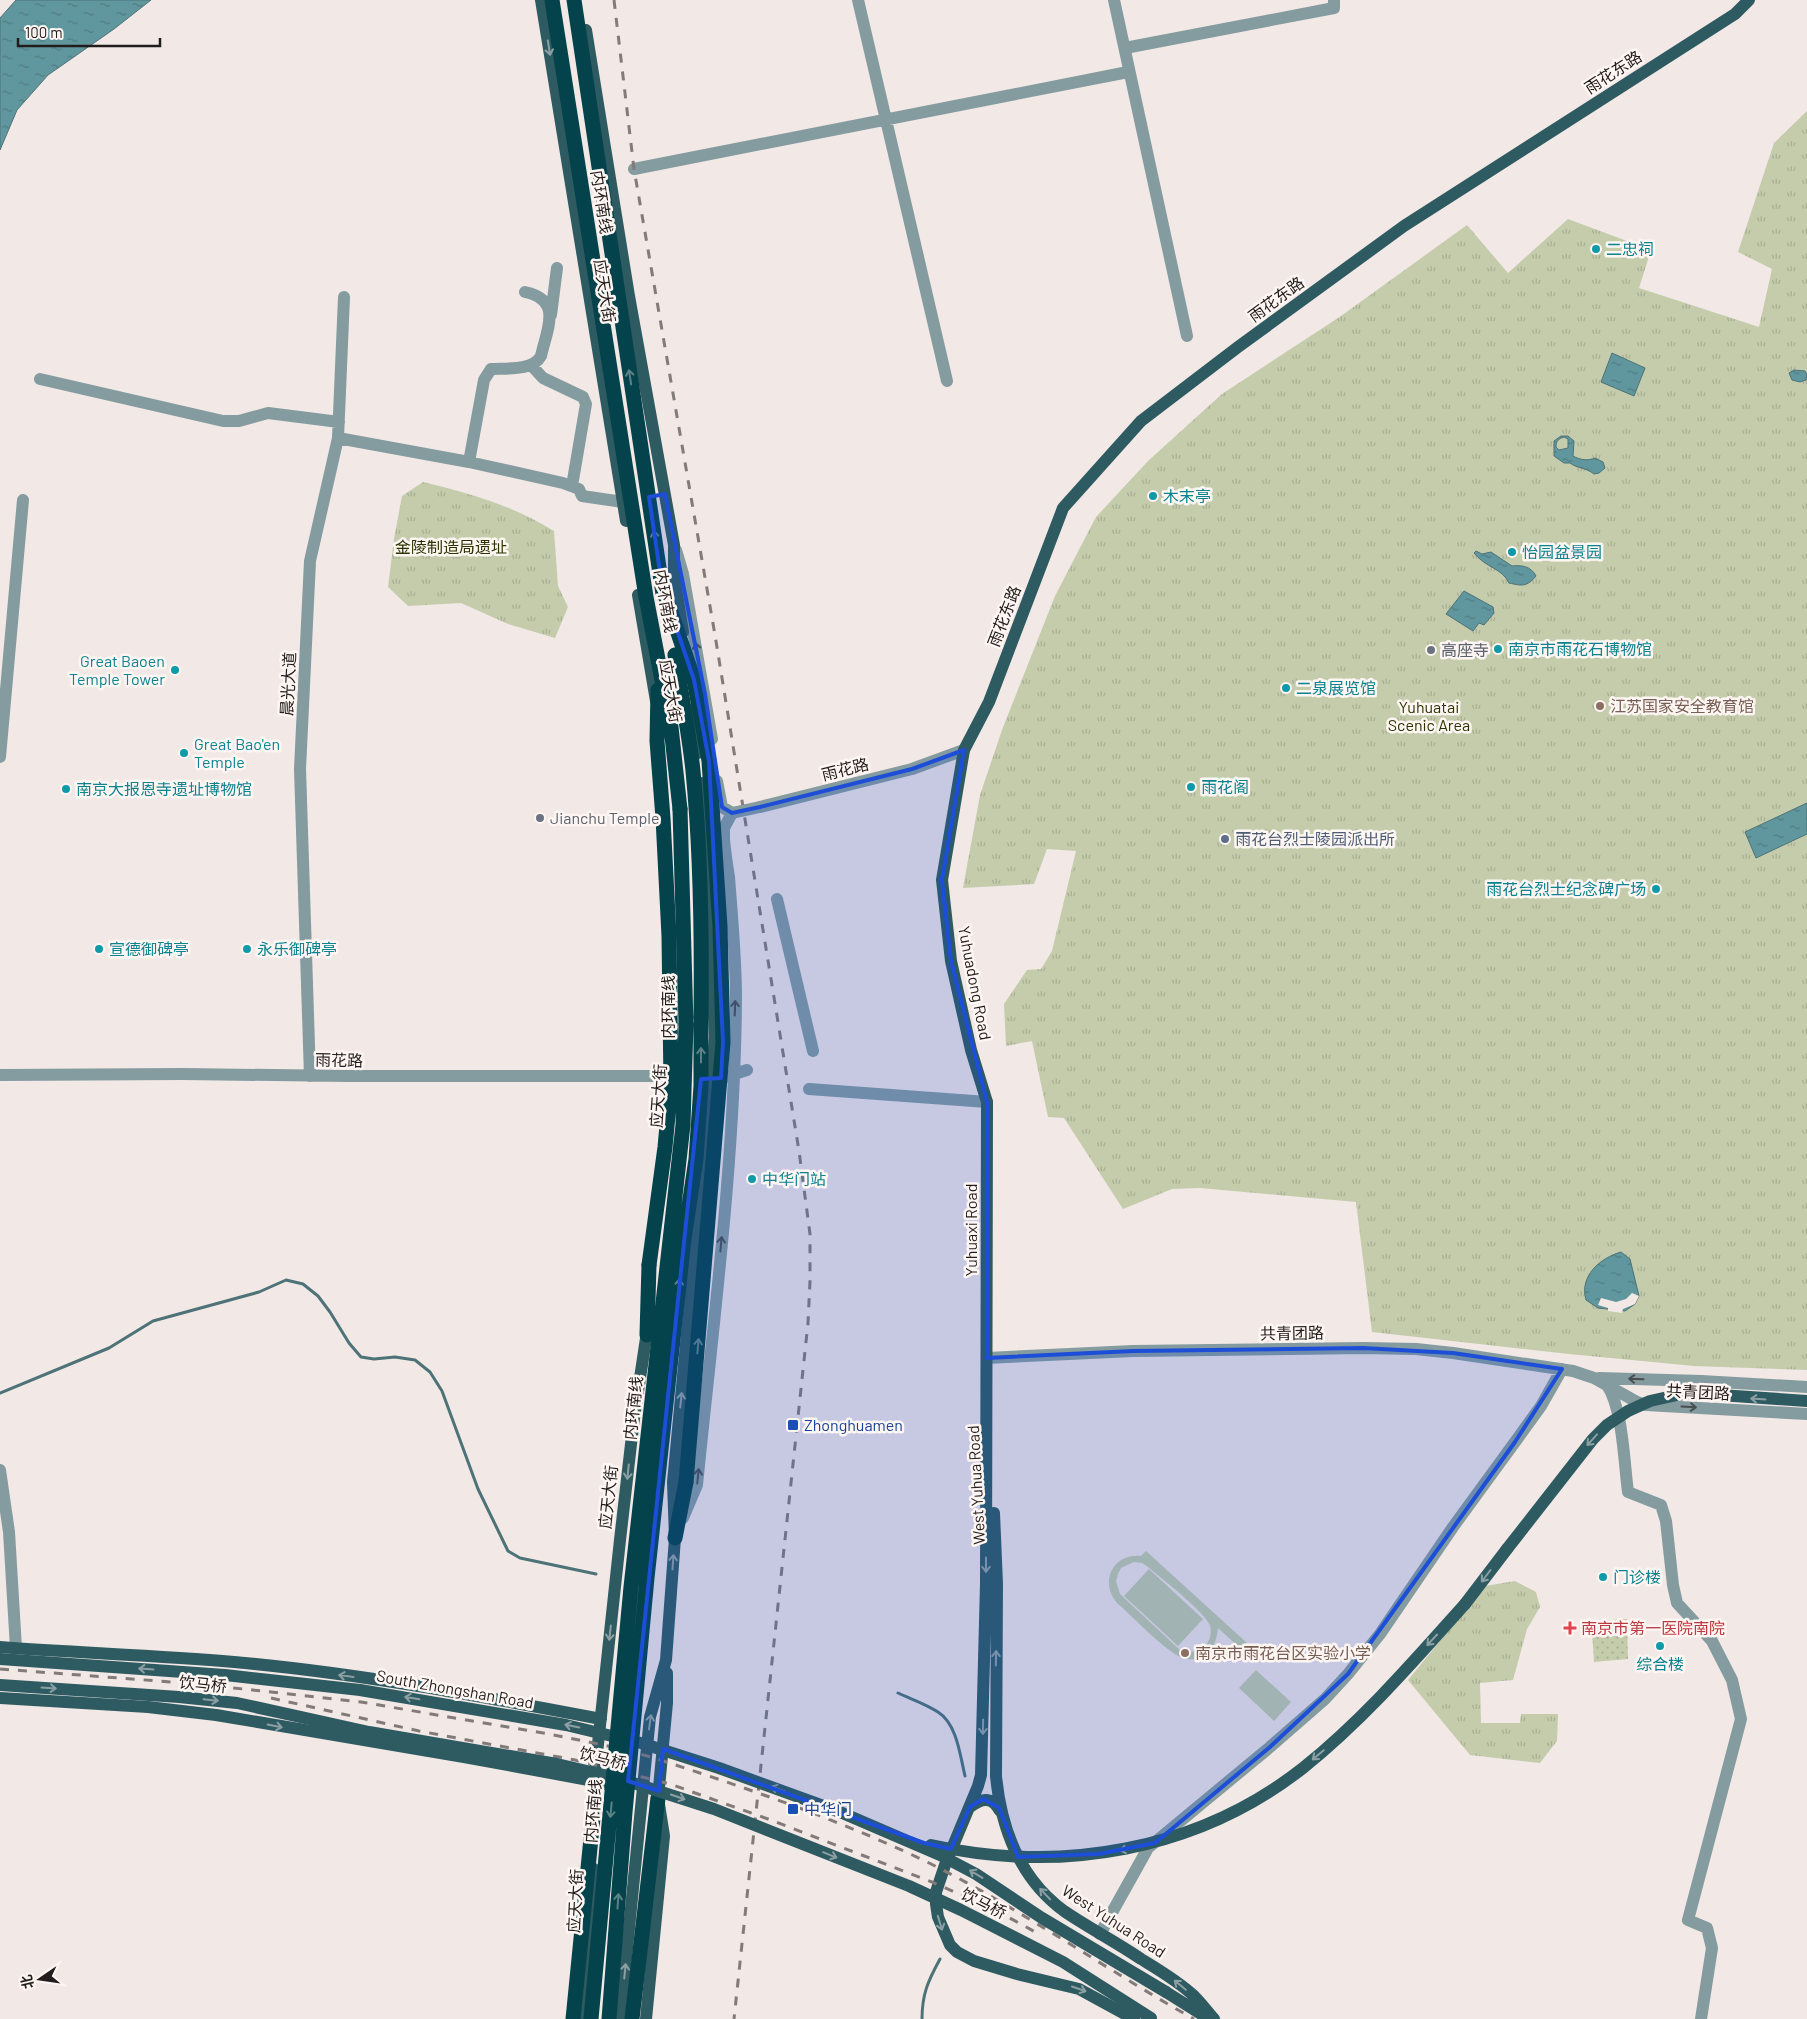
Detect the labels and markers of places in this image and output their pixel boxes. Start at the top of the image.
place label: 二忠祠 [1606,239,1654,258]
marker: 二忠祠 [1590,243,1602,255]
place label: 木末亭 [1163,486,1211,505]
marker: 木末亭 [1147,490,1159,502]
place label: 怡园盆景园 [1522,542,1602,561]
marker: 怡园盆景园 [1506,546,1518,558]
place label: 南京市雨花石博物馆 [1508,639,1652,658]
place label: 高座寺 [1441,640,1489,659]
marker: 南京市雨花石博物馆 [1492,643,1504,655]
marker: 高座寺 [1425,644,1437,656]
place label: Great Baoen Temple Tower [69,651,165,688]
marker: Great Baoen Temple Tower [169,664,181,676]
place label: 二泉展览馆 [1296,678,1376,697]
marker: 二泉展览馆 [1280,682,1292,694]
place label: 江苏国家安全教育馆 [1610,696,1754,715]
marker: 江苏国家安全教育馆 [1594,700,1606,712]
place label: Great Bao'en Temple [194,734,280,771]
marker: Great Bao'en Temple [178,747,190,759]
place label: 雨花阁 [1201,777,1249,796]
place label: 南京大报恩寺遗址博物馆 [76,779,252,798]
marker: 雨花阁 [1185,781,1197,793]
marker: 南京大报恩寺遗址博物馆 [60,783,72,795]
place label: Jianchu Temple [550,808,660,827]
marker: Jianchu Temple [534,812,546,824]
place label: 雨花台烈士陵园派出所 [1235,829,1395,848]
marker: 雨花台烈士陵园派出所 [1219,833,1231,845]
place label: 雨花台烈士纪念碑广场 [1486,879,1646,898]
marker: 雨花台烈士纪念碑广场 [1650,883,1662,895]
place label: 宣德御碑亭 [109,939,189,958]
place label: 永乐御碑亭 [257,939,337,958]
marker: 宣德御碑亭 [93,943,105,955]
marker: 永乐御碑亭 [241,943,253,955]
place label: 中华门站 [762,1169,826,1188]
marker: 中华门站 [746,1173,758,1185]
place label: Zhonghuamen [804,1415,903,1434]
marker: Zhonghuamen [786,1418,800,1432]
place label: 门诊楼 [1613,1567,1661,1586]
marker: 门诊楼 [1597,1571,1609,1583]
place label: 南京市第一医院南院 [1581,1618,1725,1637]
marker: 南京市第一医院南院 [1563,1621,1577,1635]
marker: 综合楼 [1654,1640,1666,1652]
place label: 南京市雨花台区实验小学 [1195,1643,1371,1662]
marker: 南京市雨花台区实验小学 [1179,1647,1191,1659]
place label: 综合楼 [1636,1654,1684,1673]
place label: 中华门 [804,1799,852,1818]
marker: 中华门 [786,1802,800,1816]

